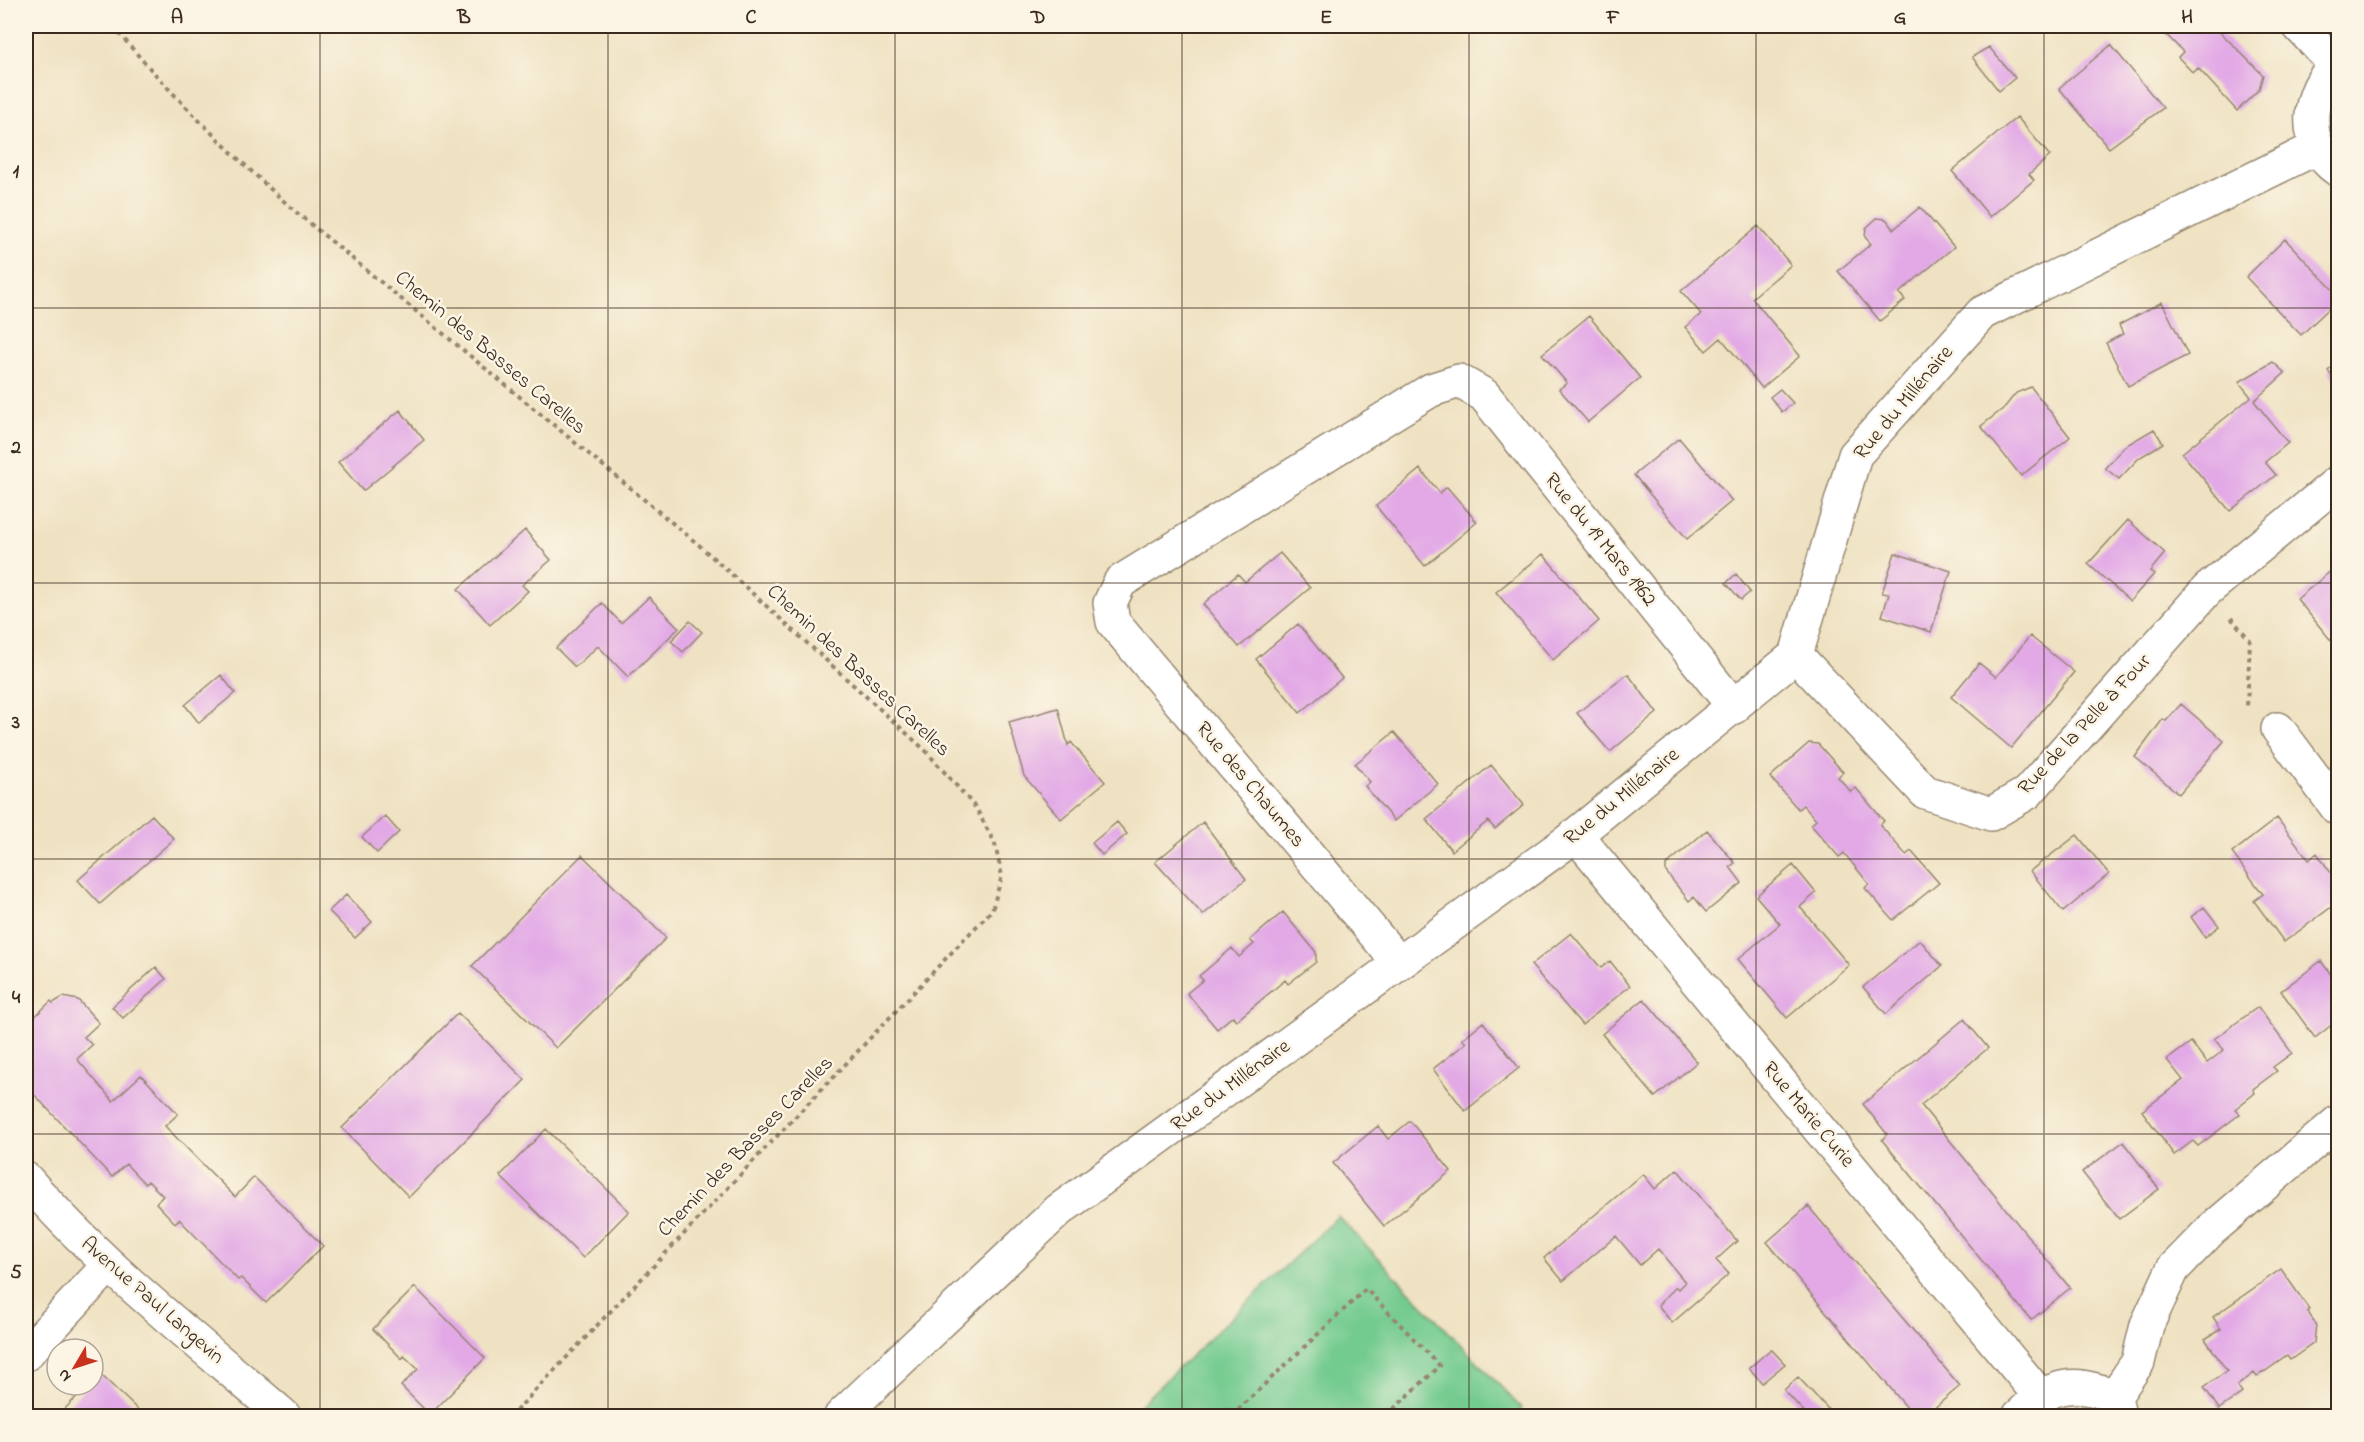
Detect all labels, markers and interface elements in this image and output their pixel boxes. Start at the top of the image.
text: A [171,4,183,33]
text: B [456,4,471,33]
text: C [746,4,757,33]
text: D [1030,4,1045,33]
text: E [1320,4,1332,33]
text: F [1606,4,1620,33]
text: G [1894,4,1907,33]
text: H [2181,4,2193,33]
text: 1 [13,158,20,187]
street label: Chemin des Basses Carelles [388,264,592,442]
street label: Rue du Millénaire [1847,339,1961,467]
text: 2 [10,434,21,463]
street label: Rue du 19 Mars 1962 [1537,467,1663,613]
street label: Chemin des Basses Carelles [759,578,957,764]
street label: Rue de la Pelle à Four [2011,647,2159,802]
text: 3 [11,709,20,738]
street label: Rue des Chaumes [1188,715,1312,855]
street label: Rue du Millénaire [1558,740,1687,853]
text: 4 [12,984,21,1013]
street label: Rue du Millénaire [1165,1032,1298,1140]
street label: Chemin des Basses Carelles [651,1050,841,1244]
street label: Rue Marie Curie [1755,1055,1862,1175]
street label: Avenue Paul Langevin [72,1230,230,1373]
text: 5 [10,1259,22,1288]
north arrow [45,1337,105,1397]
text: N [52,1363,78,1387]

